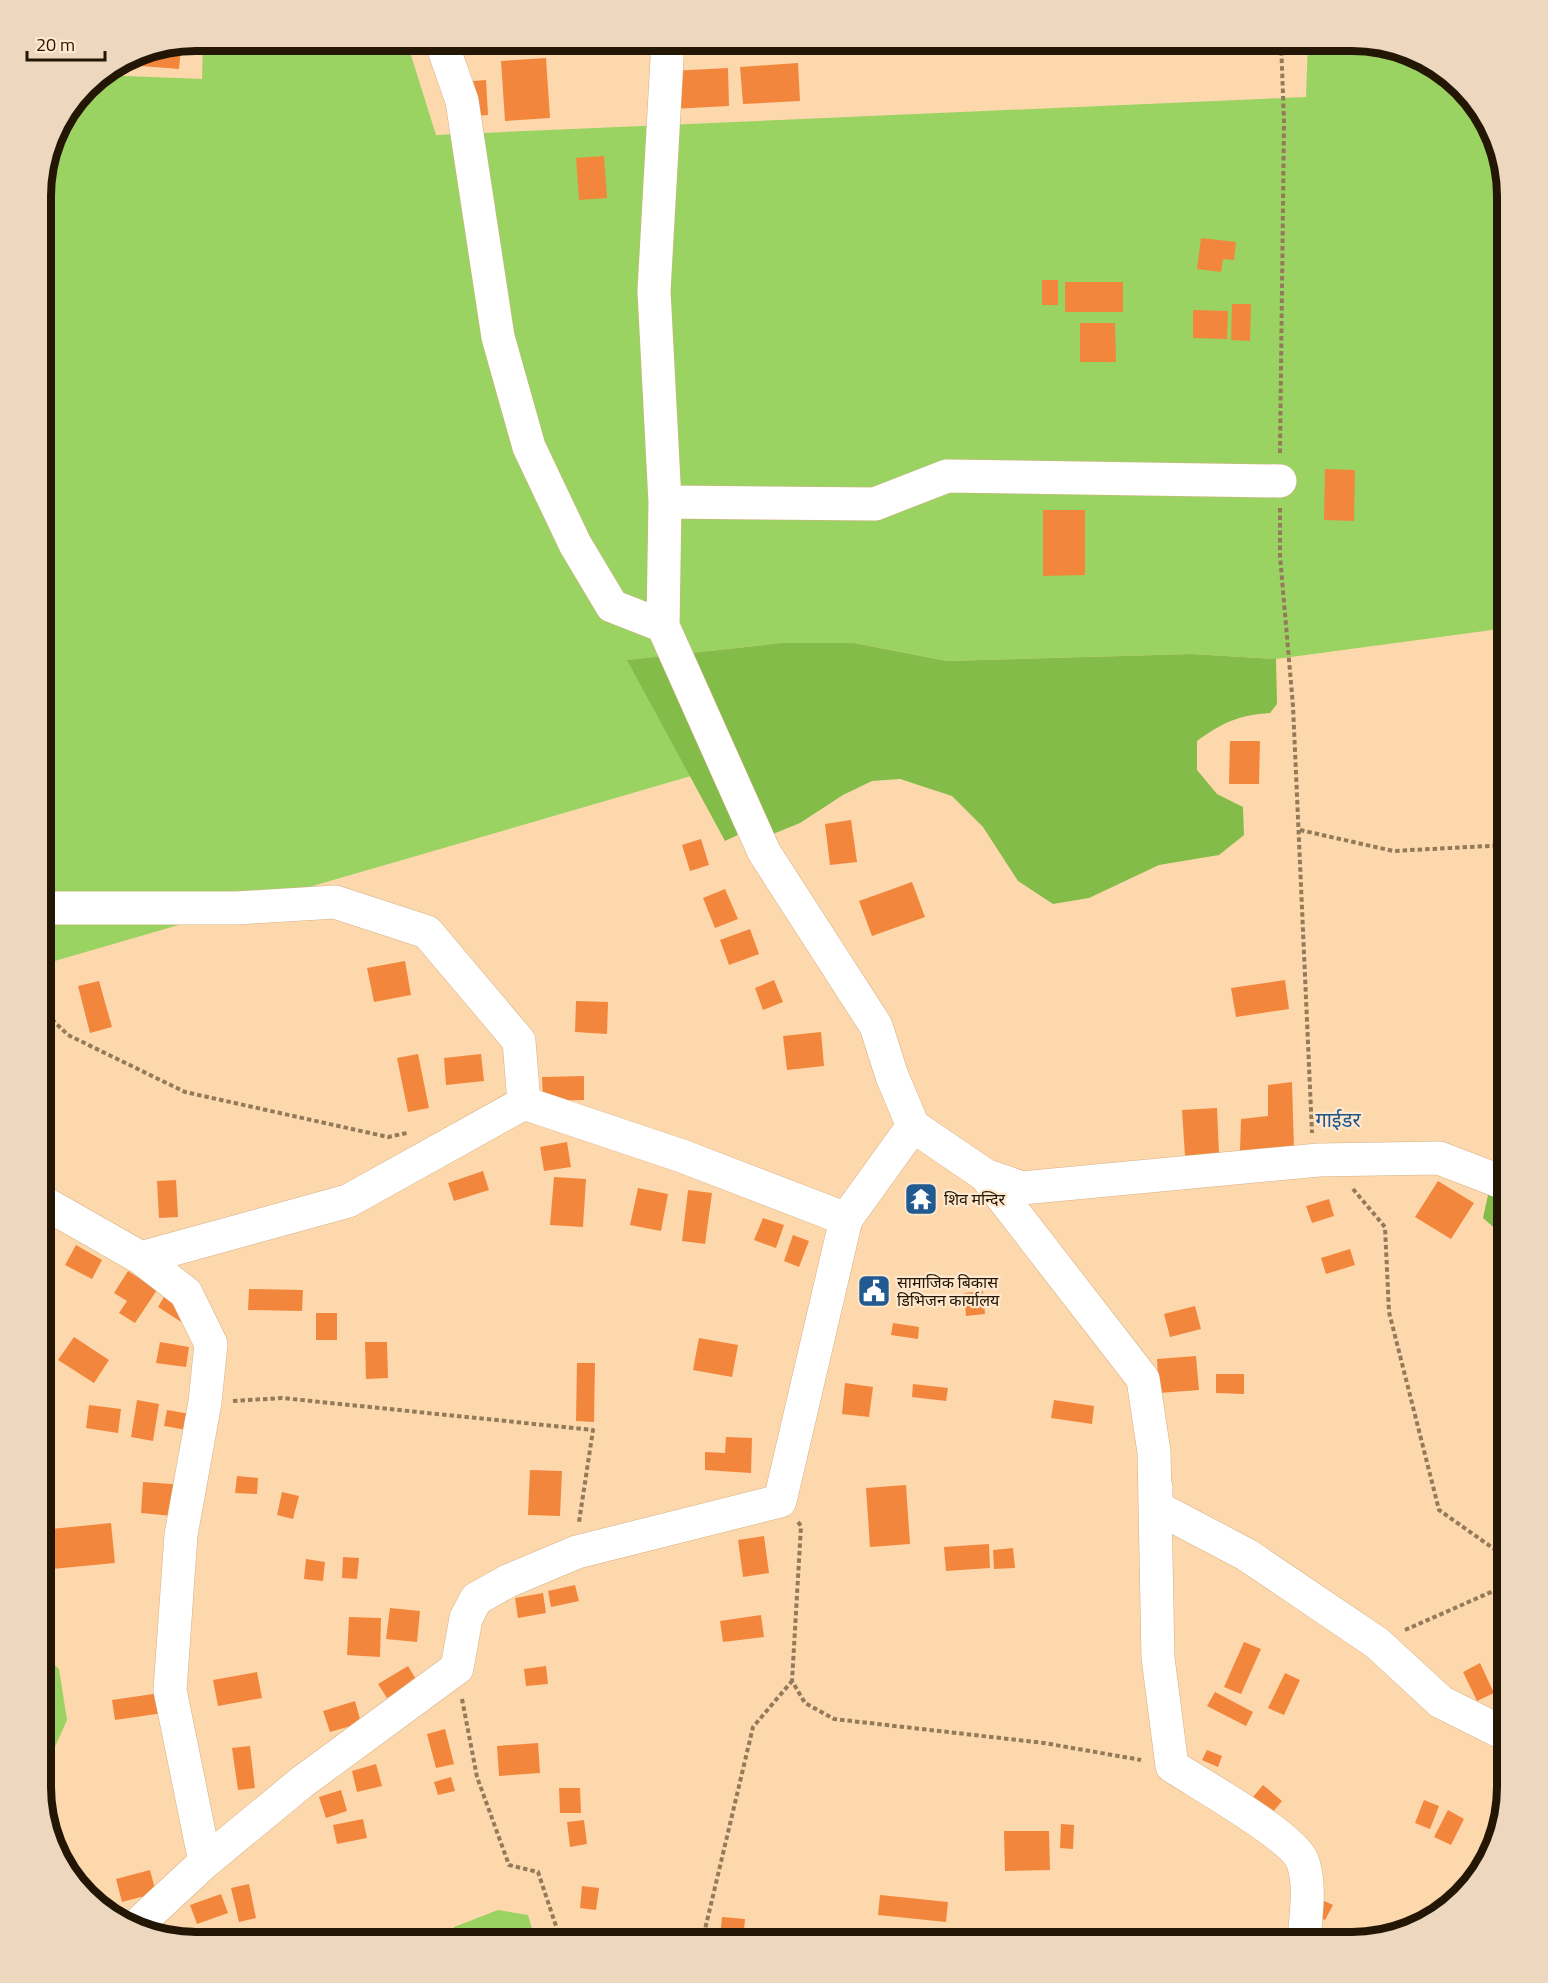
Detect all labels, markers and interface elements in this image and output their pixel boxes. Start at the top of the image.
scale bar [27,24,105,62]
text: 20 m [36,31,75,58]
district label: गाईडर [1315,1104,1361,1135]
temple icon: शिव मन्दिर [903,1181,939,1217]
place label: शिव मन्दिर [944,1187,1006,1211]
place label: सामाजिक बिकास डिभिजन कार्यालय [897,1270,1000,1312]
public building icon: सामाजिक बिकास डिभिजन कार्यालय [856,1273,892,1309]

